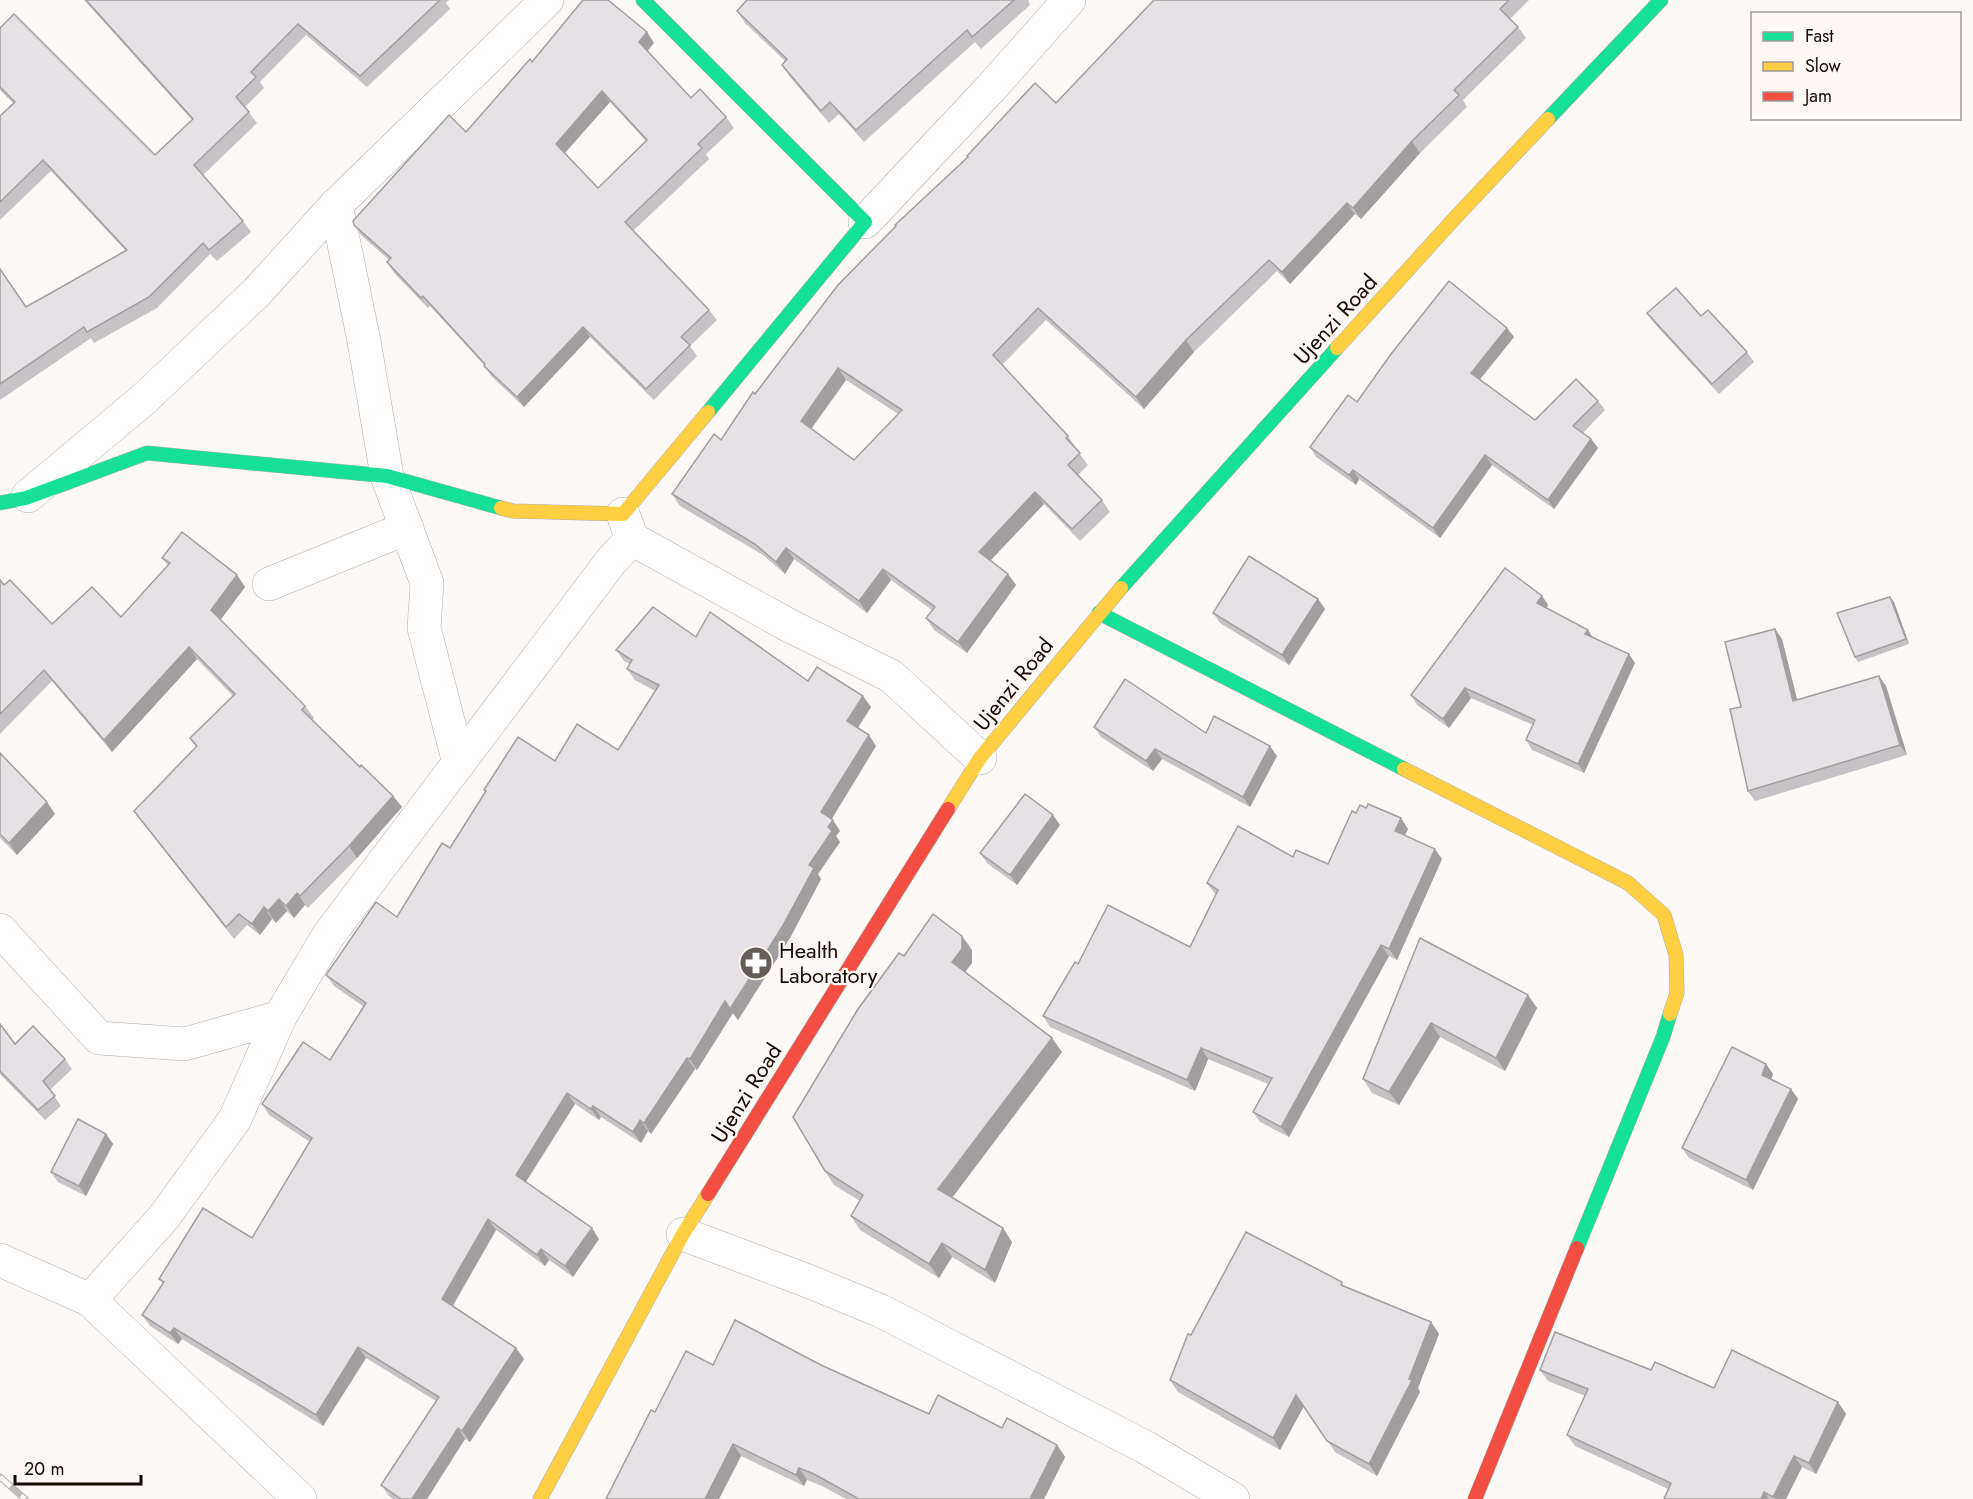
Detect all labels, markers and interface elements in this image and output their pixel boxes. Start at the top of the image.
legend [1751,12,1961,120]
text: Fast [1805,23,1834,49]
text: Slow [1805,53,1842,79]
text: Jam [1803,83,1832,109]
street label: Ujenzi Road [1286,267,1384,371]
street label: Ujenzi Road [965,630,1061,738]
place label: Health Laboratory [779,934,878,991]
pharmacy icon: Health Laboratory [738,945,774,981]
street label: Ujenzi Road [703,1037,789,1149]
scale bar [15,1448,141,1486]
text: 20 m [24,1456,64,1482]

